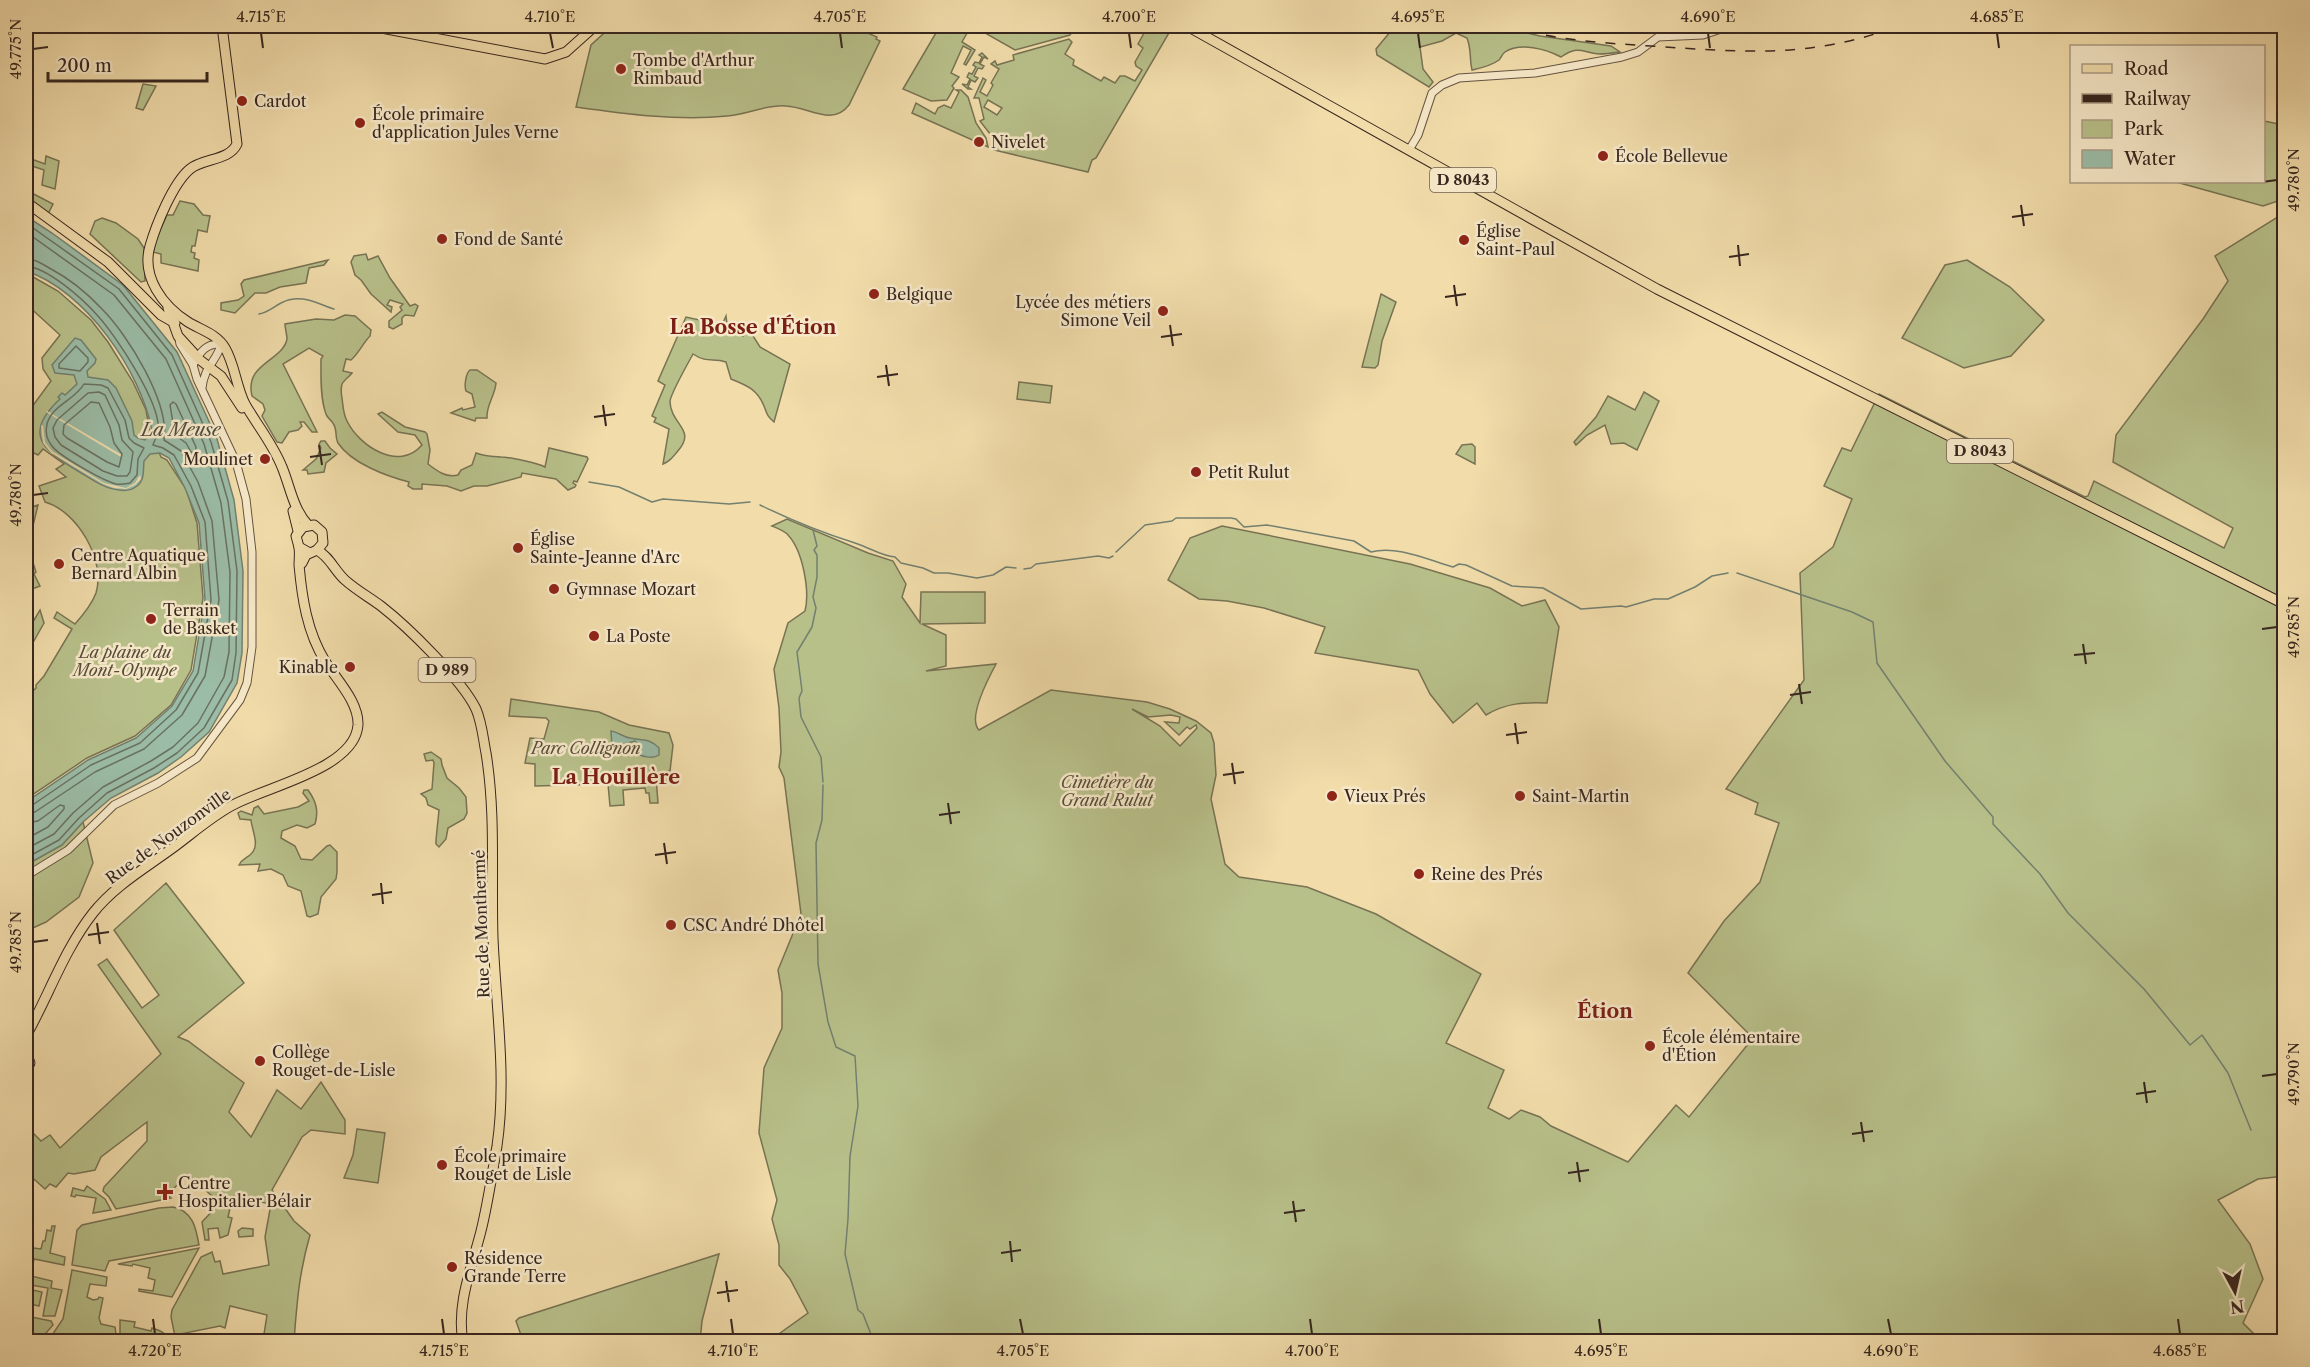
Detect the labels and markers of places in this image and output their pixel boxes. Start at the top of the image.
place label: Tombe d'Arthur Rimbaud [633,50,754,88]
marker: Tombe d'Arthur Rimbaud [614,62,628,76]
place label: Cardot [254,91,307,111]
marker: Cardot [235,94,249,108]
place label: École primaire d'application Jules Verne [372,104,559,142]
marker: École primaire d'application Jules Verne [353,116,367,130]
place label: Nivelet [991,132,1046,152]
marker: Nivelet [972,135,986,149]
place label: École Bellevue [1615,146,1728,166]
marker: École Bellevue [1596,149,1610,163]
place label: Église Saint-Paul [1476,221,1555,259]
place label: Fond de Santé [454,229,563,249]
marker: Fond de Santé [435,232,449,246]
marker: Église Saint-Paul [1457,233,1471,247]
place label: Belgique [886,284,953,304]
marker: Belgique [867,287,881,301]
place label: Lycée des métiers Simone Veil [1015,292,1151,330]
marker: Lycée des métiers Simone Veil [1156,304,1170,318]
place label: Moulinet [183,449,253,469]
marker: Moulinet [258,452,272,466]
place label: Petit Rulut [1208,462,1290,482]
marker: Petit Rulut [1189,465,1203,479]
place label: Église Sainte-Jeanne d'Arc [530,529,680,567]
marker: Église Sainte-Jeanne d'Arc [511,541,525,555]
place label: Centre Aquatique Bernard Albin [71,545,206,583]
marker: Centre Aquatique Bernard Albin [52,557,66,571]
place label: Gymnase Mozart [566,579,696,599]
marker: Gymnase Mozart [547,582,561,596]
place label: Terrain de Basket [163,600,236,638]
marker: Terrain de Basket [144,612,158,626]
place label: La Poste [606,626,670,646]
marker: La Poste [587,629,601,643]
place label: Kinable [279,657,338,677]
marker: Kinable [343,660,357,674]
place label: Vieux Prés [1343,786,1426,806]
place label: Saint-Martin [1532,786,1629,806]
marker: Vieux Prés [1325,789,1339,803]
marker: Saint-Martin [1513,789,1527,803]
place label: Reine des Prés [1431,864,1543,884]
marker: Reine des Prés [1412,867,1426,881]
place label: CSC André Dhôtel [683,915,825,935]
marker: CSC André Dhôtel [664,918,678,932]
place label: École élémentaire d'Étion [1662,1027,1800,1065]
marker: École élémentaire d'Étion [1643,1039,1657,1053]
place label: Collège Rouget-de-Lisle [272,1042,395,1080]
marker: Collège Rouget-de-Lisle [253,1054,267,1068]
place label: École primaire Rouget de Lisle [454,1146,572,1184]
marker: École primaire Rouget de Lisle [435,1158,449,1172]
place label: Centre Hospitalier Bélair [178,1173,311,1211]
marker: Centre Hospitalier Bélair [156,1183,174,1201]
place label: Résidence Grande Terre [464,1248,566,1286]
marker: Résidence Grande Terre [445,1260,459,1274]

